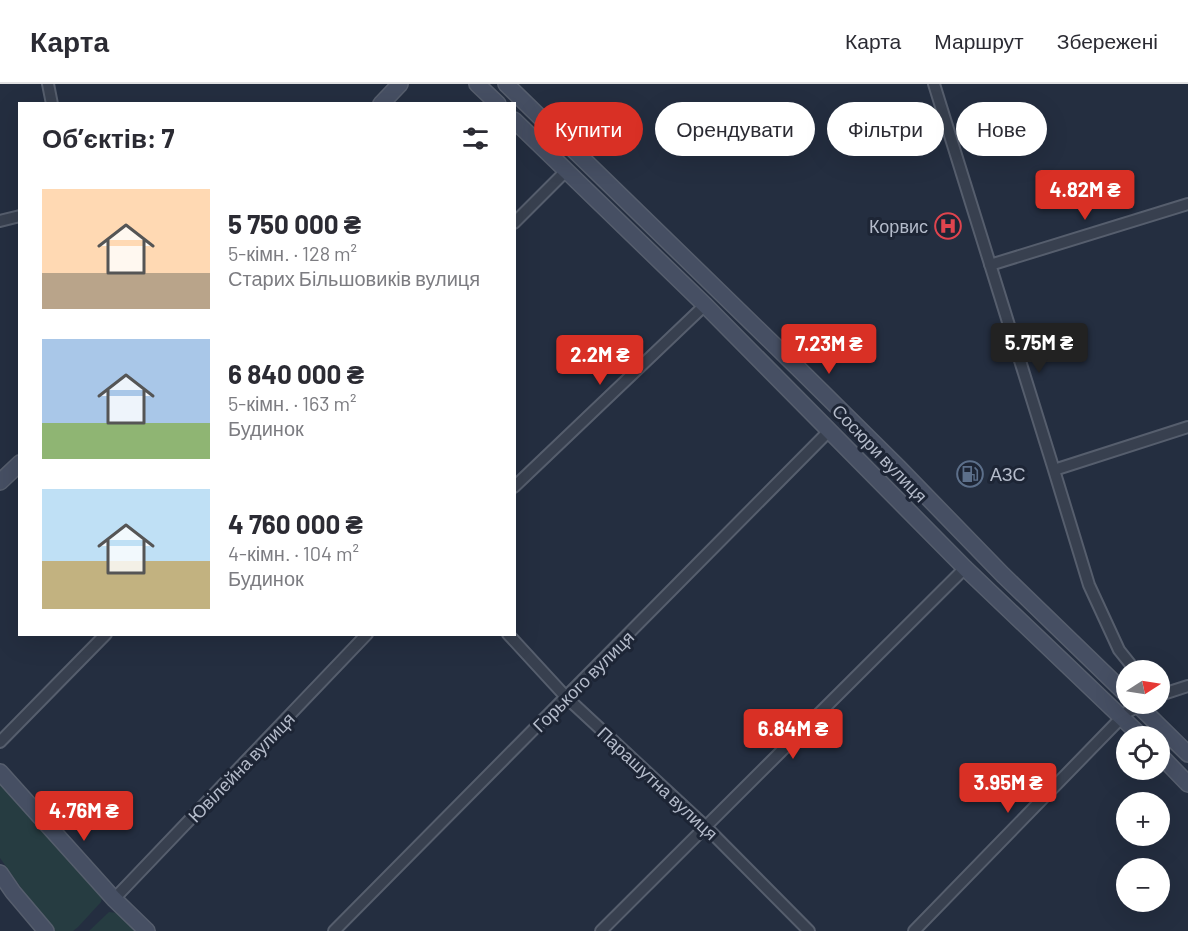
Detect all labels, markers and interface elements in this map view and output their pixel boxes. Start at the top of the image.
text: Карта [30,24,109,58]
text: Карта [845,28,901,53]
text: Маршрут [934,28,1024,53]
text: Збережені [1057,28,1158,53]
chip: Купити [534,102,643,156]
chip: Орендувати [655,102,815,156]
chip: Фільтри [827,102,944,156]
chip: Нове [956,102,1047,156]
text: Об’єктів: 7 [42,122,174,153]
icon: filters [459,122,492,155]
pin: 4.82M ₴ [1030,170,1140,221]
text: 4.82M ₴ [1049,177,1121,201]
text: 5 750 000 ₴ [228,208,361,239]
hospital icon: Корвис [933,211,963,241]
icon: home [90,213,162,285]
place label: Корвис [869,215,928,237]
text: 5-кімн. · 128 m² [228,241,357,265]
text: Старих Більшовиків вулиця [228,266,480,290]
pin: 5.75M ₴ [984,323,1094,374]
pin: 7.23M ₴ [774,324,884,375]
text: 5.75M ₴ [1005,330,1073,354]
text: 7.23M ₴ [795,331,863,355]
pin: 2.2M ₴ [551,335,649,386]
text: 2.2M ₴ [570,342,630,366]
text: 6 840 000 ₴ [228,358,364,389]
icon: home [90,363,162,435]
text: 5-кімн. · 163 m² [228,391,357,415]
street label: Сосюри вулиця [828,399,932,507]
text: Будинок [228,416,304,440]
fuel station icon: АЗС [955,459,985,489]
place label: АЗС [990,463,1025,485]
text: 4 760 000 ₴ [228,508,363,539]
icon: home [90,513,162,585]
text: 4-кімн. · 104 m² [228,541,359,565]
text: Будинок [228,566,304,590]
street label: Горького вулиця [528,626,638,736]
north arrow [1116,660,1170,714]
map controls [1116,660,1170,912]
street label: Ювілейна вулиця [183,707,299,827]
pin: 6.84M ₴ [738,709,848,760]
text: 6.84M ₴ [758,716,828,740]
street label: Парашутна вулиця [593,722,723,844]
button: locate [1116,726,1170,780]
pin: 3.95M ₴ [953,763,1063,814]
text: 3.95M ₴ [973,770,1043,794]
pin: 4.76M ₴ [29,791,139,842]
button: + [1116,792,1170,846]
text: 4.76M ₴ [49,798,119,822]
button: − [1116,858,1170,912]

